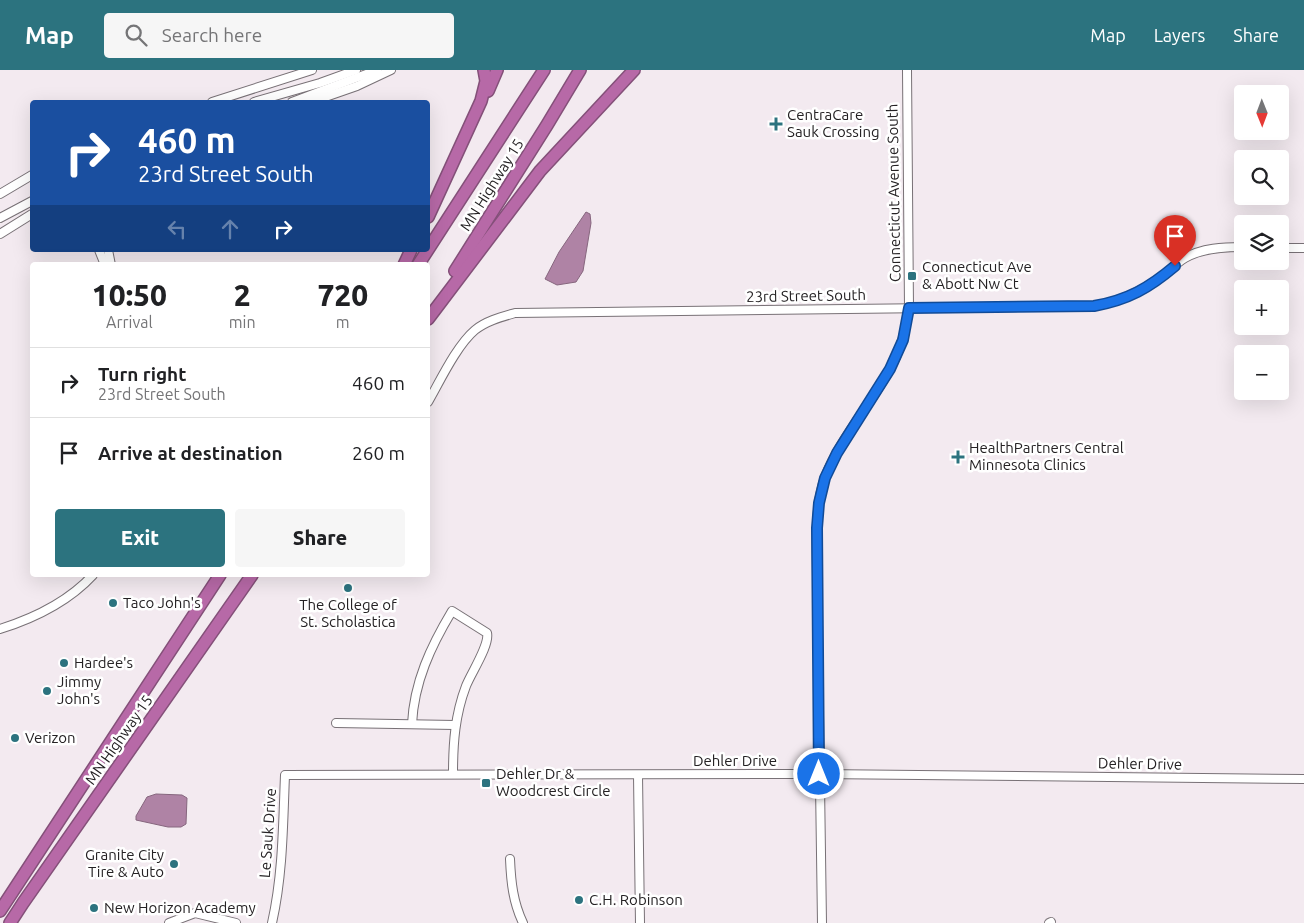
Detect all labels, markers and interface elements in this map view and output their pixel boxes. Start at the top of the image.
search box [104,13,454,58]
icon: search [122,21,150,49]
text: Map [25,22,74,49]
text: Search here [162,24,262,46]
text: Map [1090,25,1126,45]
text: Layers [1154,25,1205,45]
text: Share [1233,25,1279,45]
north arrow [1234,85,1289,140]
map controls [1234,85,1289,400]
street label: Connecticut Avenue South [883,104,904,282]
place label: CentraCare Sauk Crossing [787,106,880,140]
marker: CentraCare Sauk Crossing [769,117,783,131]
icon: right [55,120,120,185]
text: 460 m [138,120,236,160]
street label: MN Highway 15 [456,136,527,234]
button: search [1234,150,1289,205]
text: 23rd Street South [138,161,314,186]
icon: left [163,215,191,243]
icon: ahead [216,215,244,243]
icon: right [269,215,297,243]
pin [1154,215,1196,266]
button: layers [1234,215,1289,270]
icon: arrive [1161,222,1189,250]
place label: Connecticut Ave & Abott Nw Ct [922,258,1032,292]
marker: Connecticut Ave & Abott Nw Ct [906,270,918,282]
text: 10:50 [92,278,167,312]
text: 2 [234,278,251,312]
text: 720 [317,278,368,312]
button: + [1234,280,1289,335]
street label: 23rd Street South [746,286,866,305]
text: Arrival [106,313,153,331]
text: min [229,313,256,331]
text: m [336,313,350,331]
button: − [1234,345,1289,400]
text: Turn right [98,363,186,385]
icon: right [55,369,83,397]
text: 460 m [352,372,405,394]
text: 23rd Street South [98,385,226,403]
icon: arrive [55,439,83,467]
place label: HealthPartners Central Minnesota Clinics [969,439,1124,473]
text: Arrive at destination [98,442,283,464]
text: 260 m [352,442,405,464]
marker: HealthPartners Central Minnesota Clinics [951,450,965,464]
button: Exit [55,509,225,567]
button: Share [235,509,405,567]
marker: The College of St. Scholastica [342,582,354,594]
place label: Taco John's [123,594,201,611]
place label: The College of St. Scholastica [299,596,397,630]
marker: Taco John's [107,597,119,609]
place label: Hardee's [74,654,133,671]
marker: Hardee's [58,657,70,669]
place label: Jimmy John's [57,673,101,707]
marker: Jimmy John's [41,685,53,697]
street label: MN Highway 15 [81,692,156,788]
place label: Verizon [25,729,76,746]
marker: Verizon [9,732,21,744]
position arrow [792,747,844,799]
street label: Dehler Drive [693,752,777,769]
street label: Dehler Drive [1098,754,1182,773]
place label: Dehler Dr & Woodcrest Circle [496,765,610,799]
marker: Dehler Dr & Woodcrest Circle [480,777,492,789]
street label: Le Sauk Drive [256,787,279,878]
place label: Granite City Tire & Auto [85,846,164,880]
marker: Granite City Tire & Auto [168,858,180,870]
place label: C.H. Robinson [589,891,683,908]
marker: C.H. Robinson [573,894,585,906]
place label: New Horizon Academy [104,899,256,916]
marker: New Horizon Academy [88,902,100,914]

